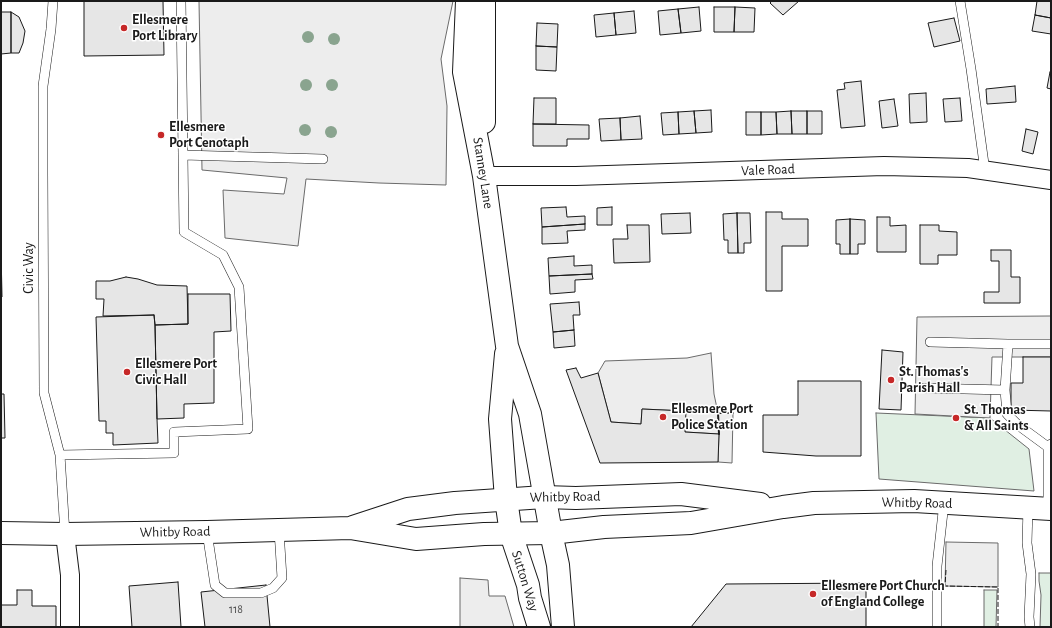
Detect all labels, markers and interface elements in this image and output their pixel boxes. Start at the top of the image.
place label: Ellesmere Port Library [132,12,197,44]
marker: Ellesmere Port Library [119,23,129,33]
place label: Ellesmere Port Cenotaph [169,119,249,152]
marker: Ellesmere Port Cenotaph [156,130,166,140]
street label: Stanney Lane [469,136,497,210]
street label: Vale Road [741,161,795,179]
street label: Civic Way [21,242,37,294]
place label: Ellesmere Port Civic Hall [135,356,217,388]
place label: St. Thomas's Parish Hall [899,364,969,396]
marker: Ellesmere Port Civic Hall [122,367,132,377]
marker: St. Thomas's Parish Hall [886,375,896,385]
place label: Ellesmere Port Police Station [671,401,753,434]
place label: St. Thomas & All Saints [964,402,1029,434]
marker: Ellesmere Port Police Station [658,412,668,422]
marker: St. Thomas & All Saints [951,413,961,423]
street label: Whitby Road [530,488,600,506]
street label: Whitby Road [882,494,952,512]
street label: Whitby Road [140,523,210,541]
street label: Sutton Way [508,549,542,613]
place label: Ellesmere Port Church of England College [821,578,945,610]
marker: Ellesmere Port Church of England College [808,589,818,599]
house number: 118 [229,602,243,616]

